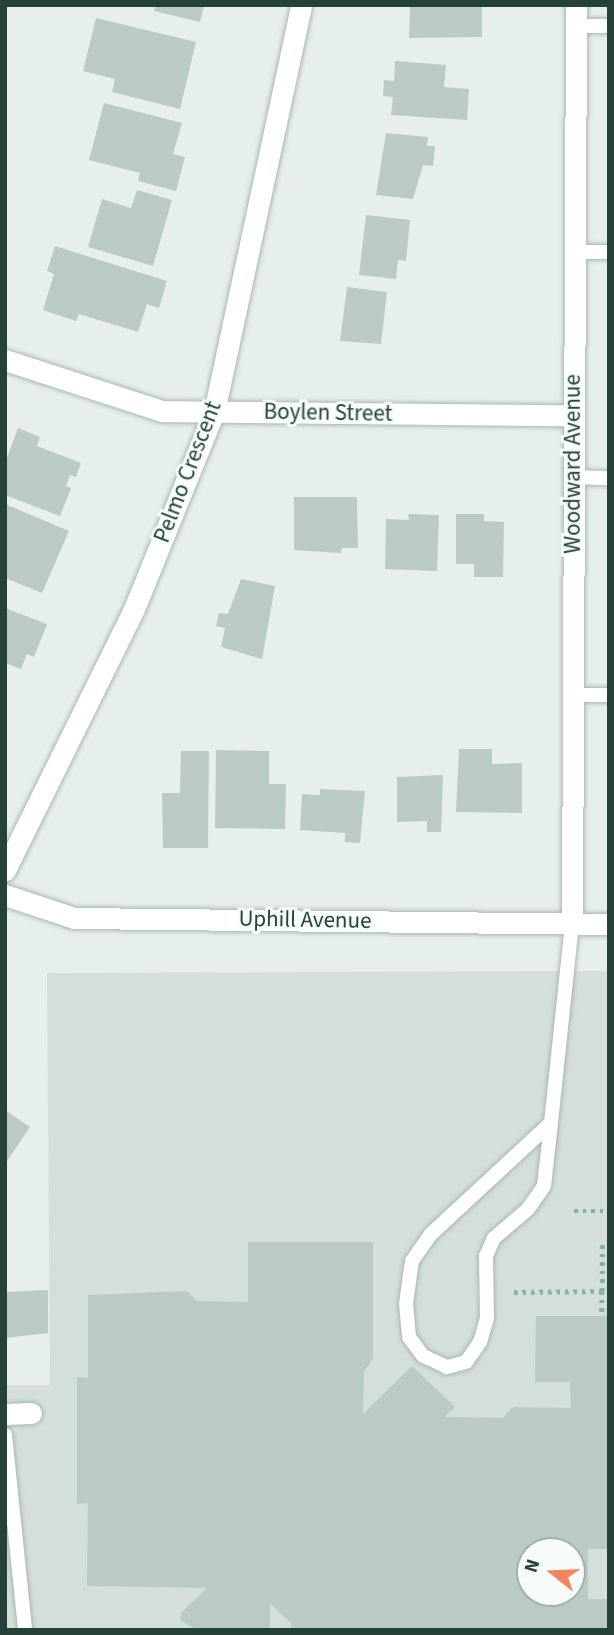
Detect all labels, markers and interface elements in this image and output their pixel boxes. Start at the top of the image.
street label: Woodward Avenue [559,374,587,554]
street label: Pelmo Crescent [148,397,228,547]
street label: Boylen Street [263,398,393,428]
street label: Uphill Avenue [238,905,372,935]
north arrow [516,1537,586,1607]
text: N [518,1556,547,1576]

